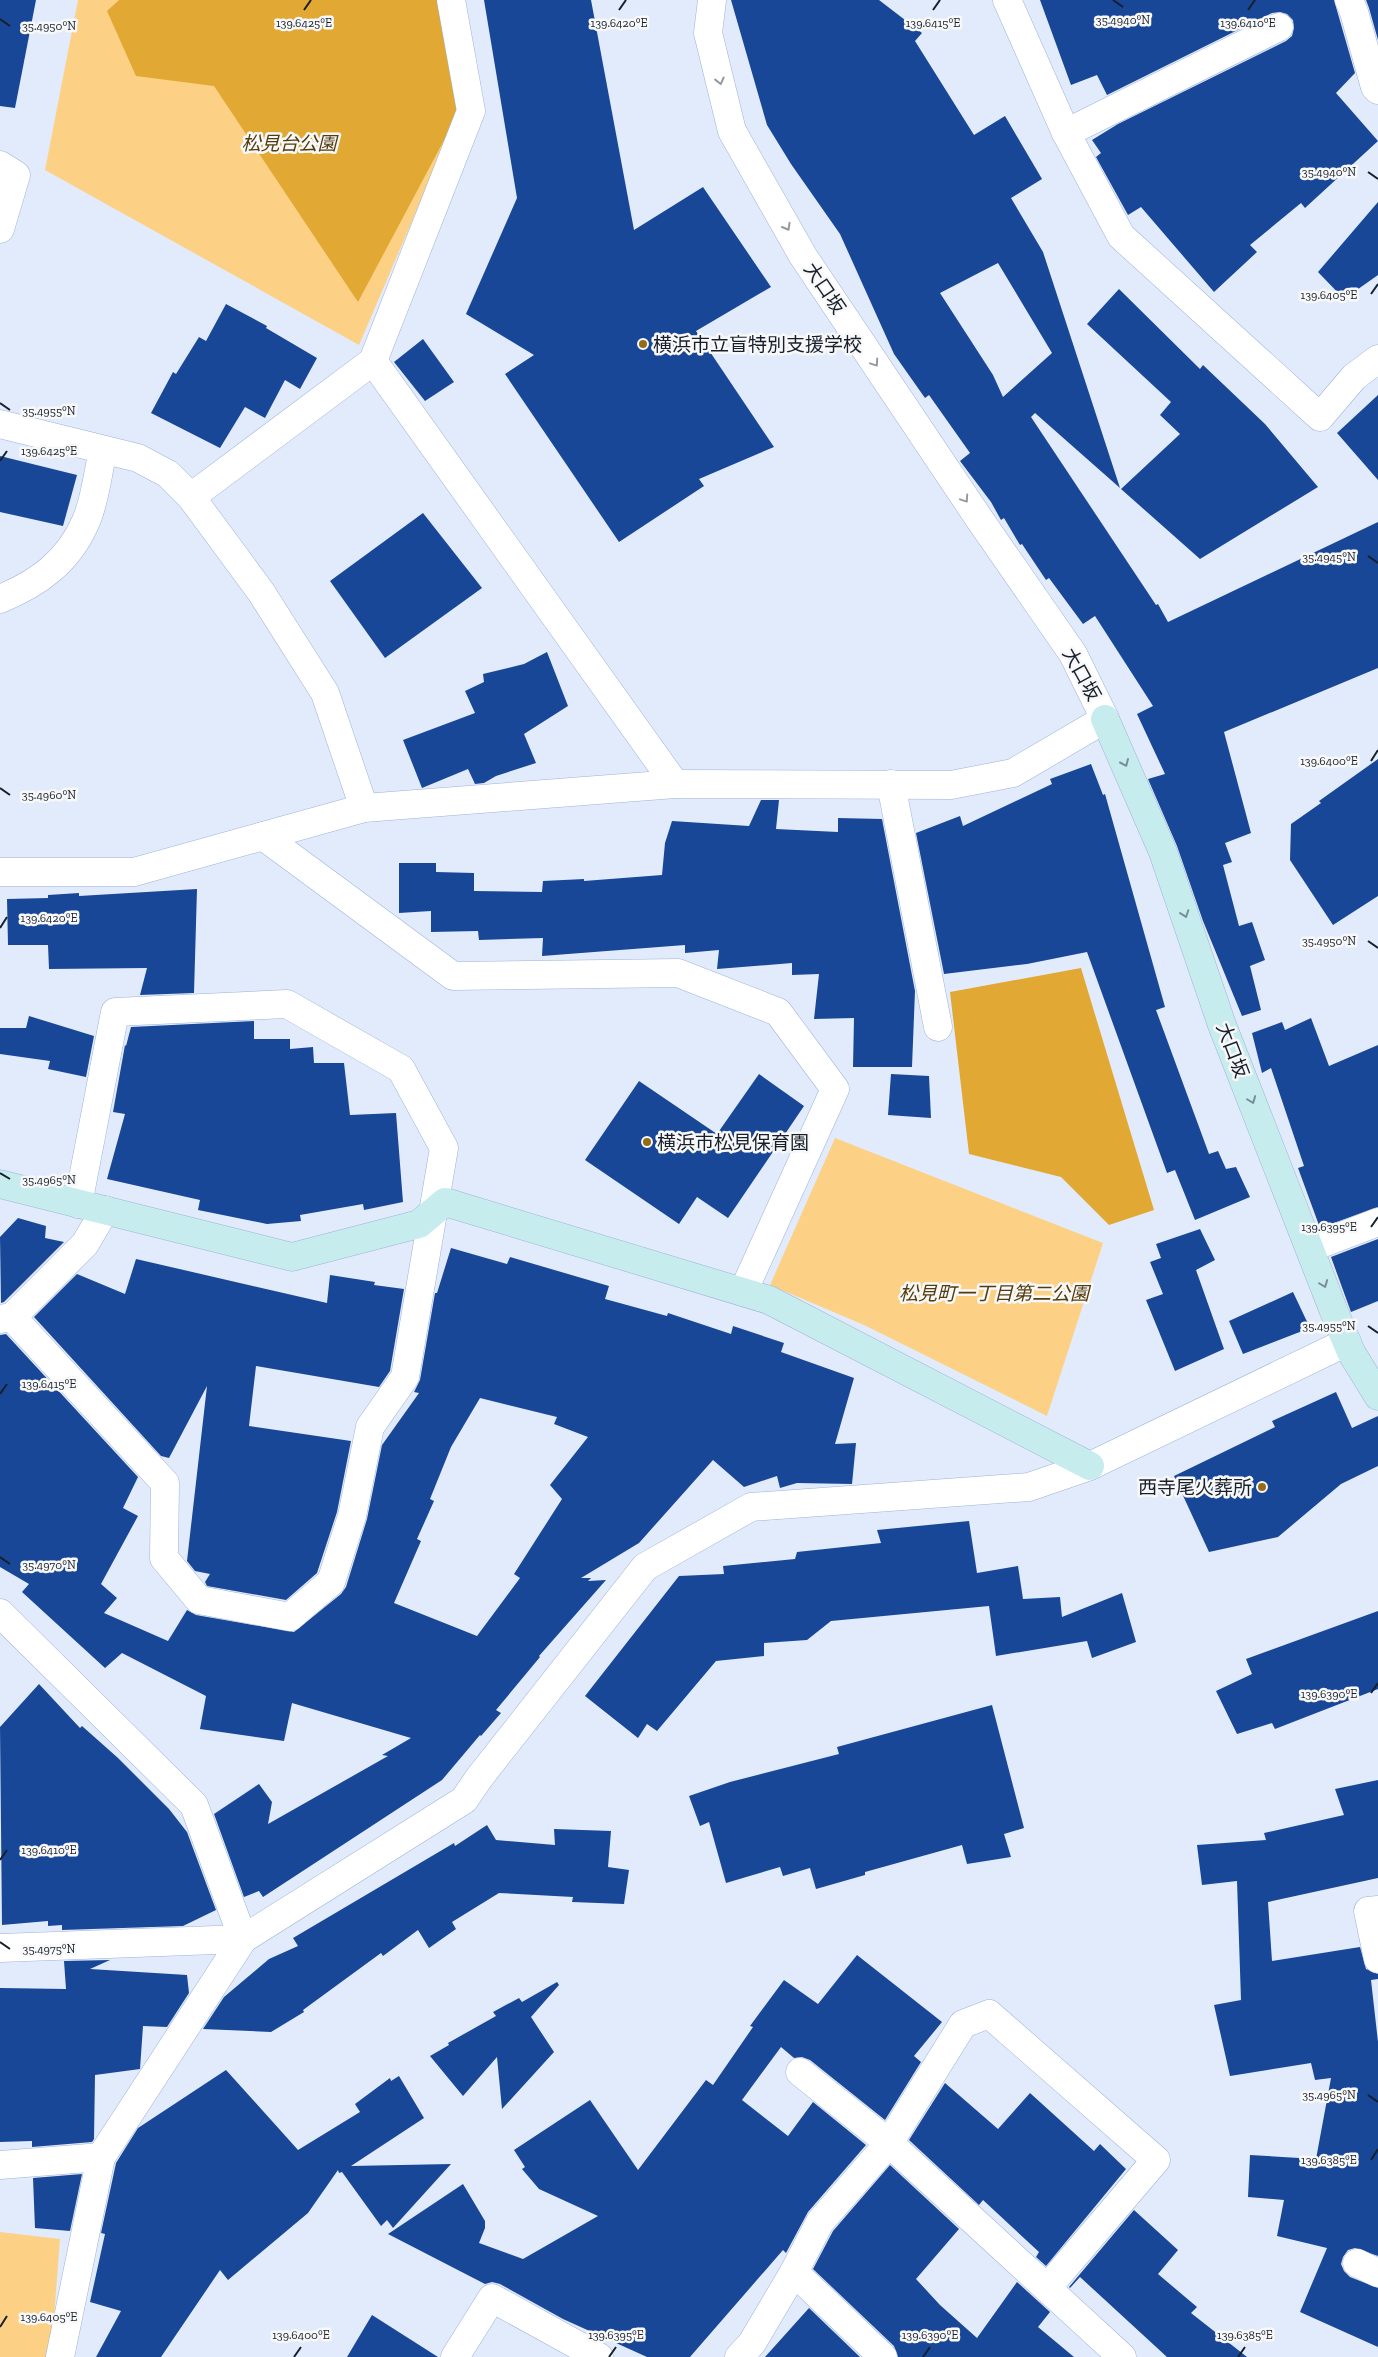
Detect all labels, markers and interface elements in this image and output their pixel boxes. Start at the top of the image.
text: 35.4940°N [1096,13,1150,27]
text: 139.6425°E [276,16,332,30]
text: 139.6420°E [591,16,647,30]
text: 139.6415°E [906,16,960,30]
text: 139.6410°E [1220,16,1276,30]
text: 35.4950°N [22,19,76,33]
one-way arrow [714,76,725,85]
park label: 松見台公園 [241,132,339,155]
text: 35.4940°N [1302,165,1356,179]
one-way arrow [781,222,791,231]
street label: 大口坂 [799,258,850,318]
text: 139.6405°E [1301,288,1357,302]
place label: 横浜市立盲特別支援学校 [653,333,862,356]
marker: 横浜市立盲特別支援学校 [637,338,649,350]
one-way arrow [869,358,878,367]
text: 35.4955°N [22,404,76,418]
text: 139.6425°E [21,444,77,458]
one-way arrow [959,493,968,502]
text: 35.4945°N [1302,550,1356,564]
street label: 大口坂 [1058,644,1105,705]
text: 139.6400°E [1300,754,1358,768]
one-way arrow [1118,758,1129,767]
text: 35.4960°N [22,788,76,802]
one-way arrow [1179,910,1189,918]
text: 139.6420°E [21,911,77,925]
text: 35.4950°N [1302,934,1356,948]
street label: 大口坂 [1212,1019,1253,1081]
one-way arrow [1246,1095,1256,1104]
place label: 横浜市松見保育園 [657,1131,809,1154]
marker: 横浜市松見保育園 [641,1136,653,1148]
text: 35.4965°N [22,1173,76,1187]
text: 139.6395°E [1301,1220,1357,1234]
one-way arrow [1317,1279,1328,1288]
park label: 松見町一丁目第二公園 [899,1282,1092,1305]
text: 35.4955°N [1302,1319,1356,1333]
text: 139.6415°E [22,1377,76,1391]
place label: 西寺尾火葬所 [1138,1476,1252,1499]
marker: 西寺尾火葬所 [1256,1481,1268,1493]
text: 35.4970°N [22,1558,76,1572]
text: 139.6390°E [1301,1687,1357,1701]
text: 139.6410°E [21,1843,77,1857]
text: 35.4975°N [23,1942,76,1956]
text: 35.4965°N [1302,2088,1356,2102]
text: 139.6385°E [1301,2153,1357,2167]
text: 139.6405°E [21,2310,77,2324]
text: 139.6400°E [272,2328,330,2342]
text: 139.6395°E [588,2328,644,2342]
text: 139.6390°E [902,2328,958,2342]
text: 139.6385°E [1217,2328,1273,2342]

